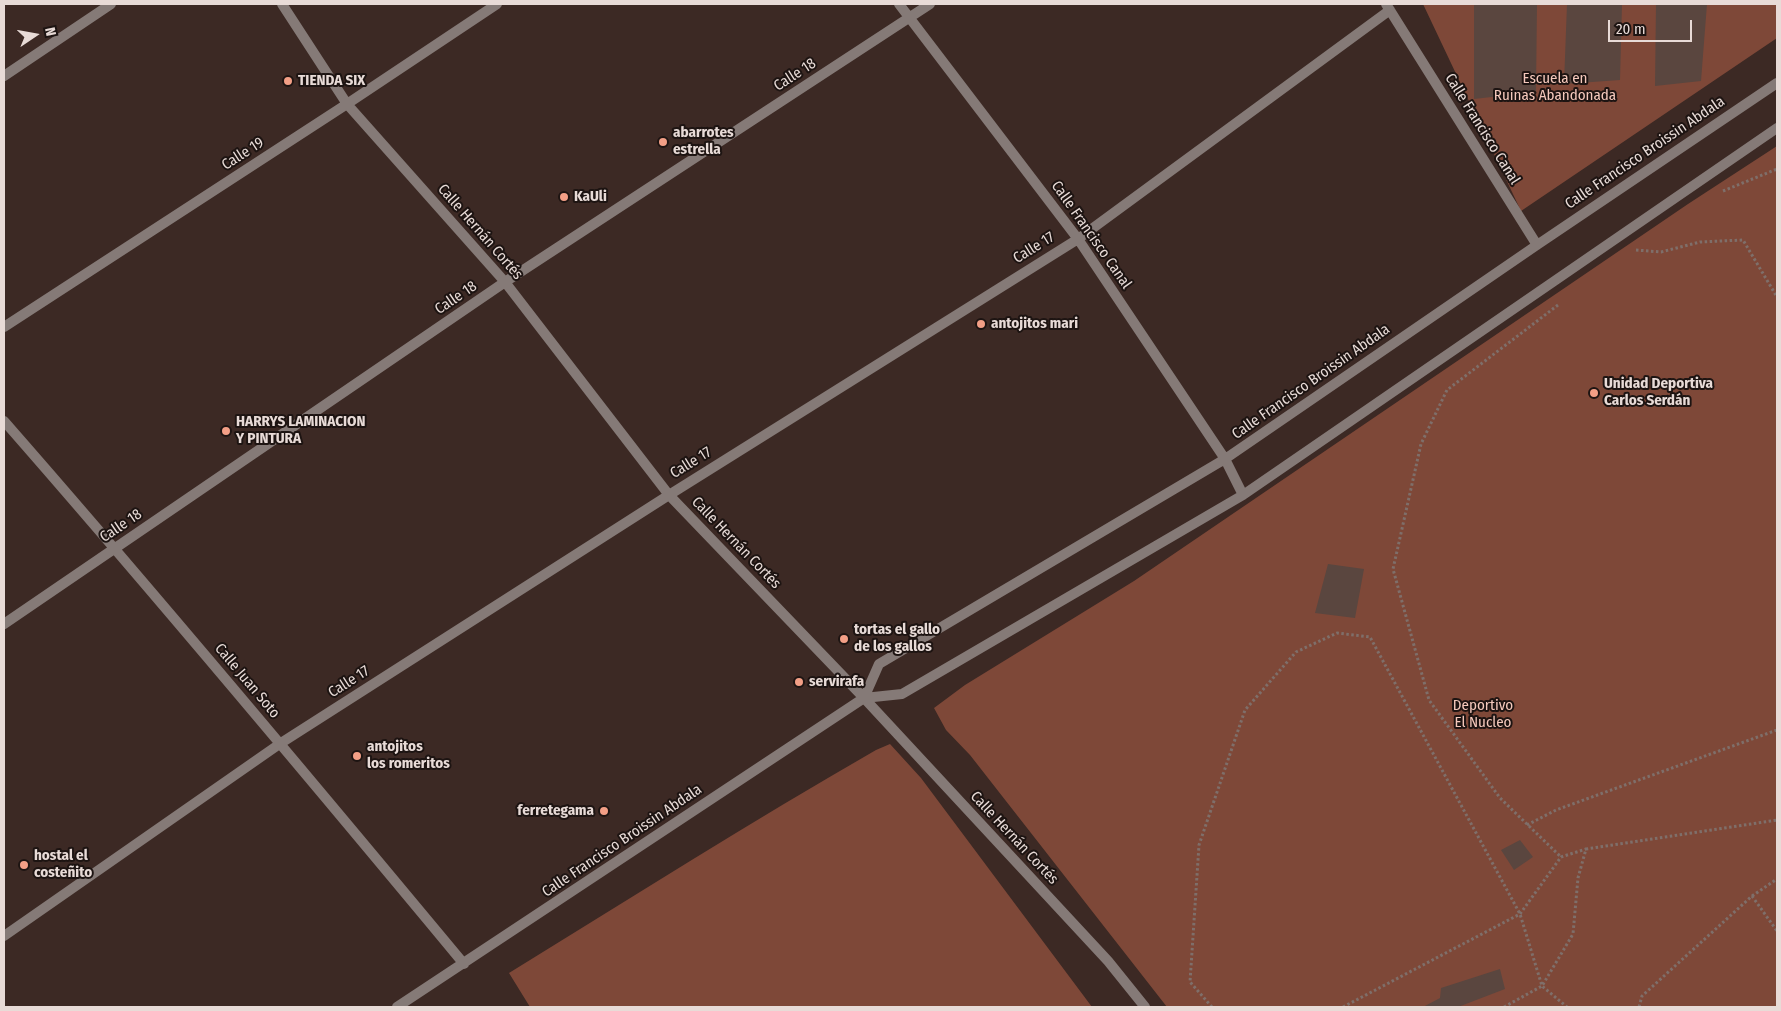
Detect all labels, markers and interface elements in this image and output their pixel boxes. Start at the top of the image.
north arrow [10,10,60,60]
scale bar [1611,10,1695,42]
text: 20 m [1616,20,1646,38]
text: N [41,26,59,38]
street label: Calle 18 [770,55,820,95]
street label: Calle Francisco Canal [1441,70,1523,188]
park label: Escuela en Ruinas Abandonada [1494,70,1616,105]
place label: TIENDA SIX [298,72,365,90]
marker: TIENDA SIX [282,75,294,87]
street label: Calle Francisco Broissin Abdala [1562,93,1728,213]
place label: abarrotes estrella [673,124,734,159]
street label: Calle 19 [219,134,267,174]
marker: abarrotes estrella [657,136,669,148]
street label: Calle Francisco Canal [1047,178,1135,292]
street label: Calle Hernán Cortés [434,181,526,283]
place label: KaUli [574,188,607,206]
marker: KaUli [558,191,570,203]
street label: Calle 17 [1010,228,1058,268]
street label: Calle 18 [432,277,480,319]
place label: antojitos mari [991,315,1078,333]
marker: antojitos mari [975,318,987,330]
street label: Calle Francisco Broissin Abdala [1229,321,1393,443]
place label: Unidad Deportiva Carlos Serdán [1604,375,1713,410]
marker: Unidad Deportiva Carlos Serdán [1588,387,1600,399]
place label: HARRYS LAMINACION Y PINTURA [236,413,366,448]
marker: HARRYS LAMINACION Y PINTURA [220,425,232,437]
street label: Calle 17 [667,443,715,483]
street label: Calle Hernán Cortés [688,493,784,593]
street label: Calle 18 [97,505,145,547]
place label: tortas el gallo de los gallos [854,621,940,656]
marker: tortas el gallo de los gallos [838,633,850,645]
street label: Calle Juan Soto [211,640,283,722]
street label: Calle 17 [325,662,373,702]
place label: servirafa [809,673,864,691]
marker: servirafa [793,676,805,688]
park label: Deportivo El Nucleo [1453,697,1513,732]
place label: antojitos los romeritos [367,738,450,773]
marker: antojitos los romeritos [351,750,363,762]
street label: Calle Francisco Broissin Abdala [539,781,705,901]
street label: Calle Hernán Cortés [966,788,1062,888]
place label: ferretegama [517,802,594,820]
marker: ferretegama [598,805,610,817]
place label: hostal el costeñito [34,847,92,882]
marker: hostal el costeñito [18,859,30,871]

